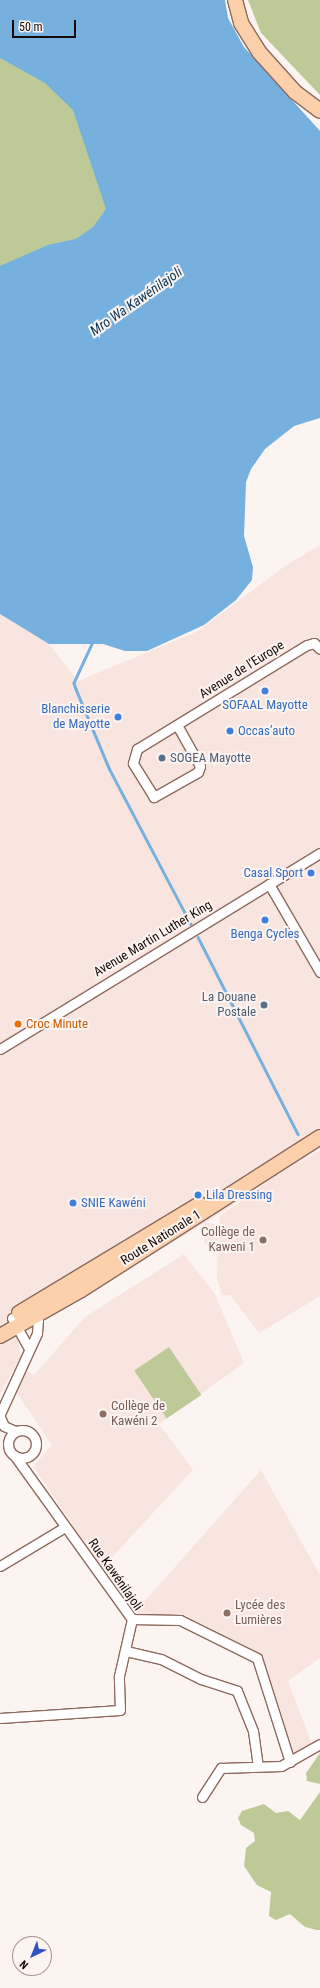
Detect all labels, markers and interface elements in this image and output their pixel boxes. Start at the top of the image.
scale bar [14,12,78,38]
text: 50 m [19,20,43,34]
water label: Mro Wa Kawénilajoli [87,263,185,339]
street label: Avenue de l’Europe [197,638,287,702]
marker: SOFAAL Mayotte [260,686,270,696]
place label: SOFAAL Mayotte [222,697,308,713]
place label: Blanchisserie de Mayotte [41,702,110,733]
marker: Blanchisserie de Mayotte [113,712,123,722]
place label: Occas’auto [238,723,295,739]
marker: Occas’auto [225,726,235,736]
place label: SOGEA Mayotte [170,750,251,766]
marker: SOGEA Mayotte [157,753,167,763]
place label: Casal Sport [243,865,303,881]
marker: Casal Sport [306,868,316,878]
street label: Avenue Martin Luther King [91,898,215,980]
marker: Benga Cycles [260,915,270,925]
place label: Benga Cycles [231,926,299,942]
place label: La Douane Postale [202,990,256,1021]
marker: La Douane Postale [259,1000,269,1010]
place label: Croc Minute [26,1016,88,1032]
marker: Croc Minute [13,1019,23,1029]
place label: Lila Dressing [206,1187,272,1203]
marker: Lila Dressing [193,1190,203,1200]
place label: SNIE Kawéni [81,1195,146,1211]
marker: SNIE Kawéni [68,1198,78,1208]
street label: Route Nationale 1 [118,1207,204,1269]
place label: Collège de Kaweni 1 [201,1225,255,1256]
marker: Collège de Kaweni 1 [258,1235,268,1245]
place label: Collège de Kawéni 2 [111,1399,165,1430]
marker: Collège de Kawéni 2 [98,1409,108,1419]
street label: Rue Kawénilajoli [85,1536,145,1614]
place label: Lycée des Lumières [235,1598,285,1629]
marker: Lycée des Lumières [222,1608,232,1618]
north arrow [12,1936,52,1976]
text: N [17,1957,31,1971]

